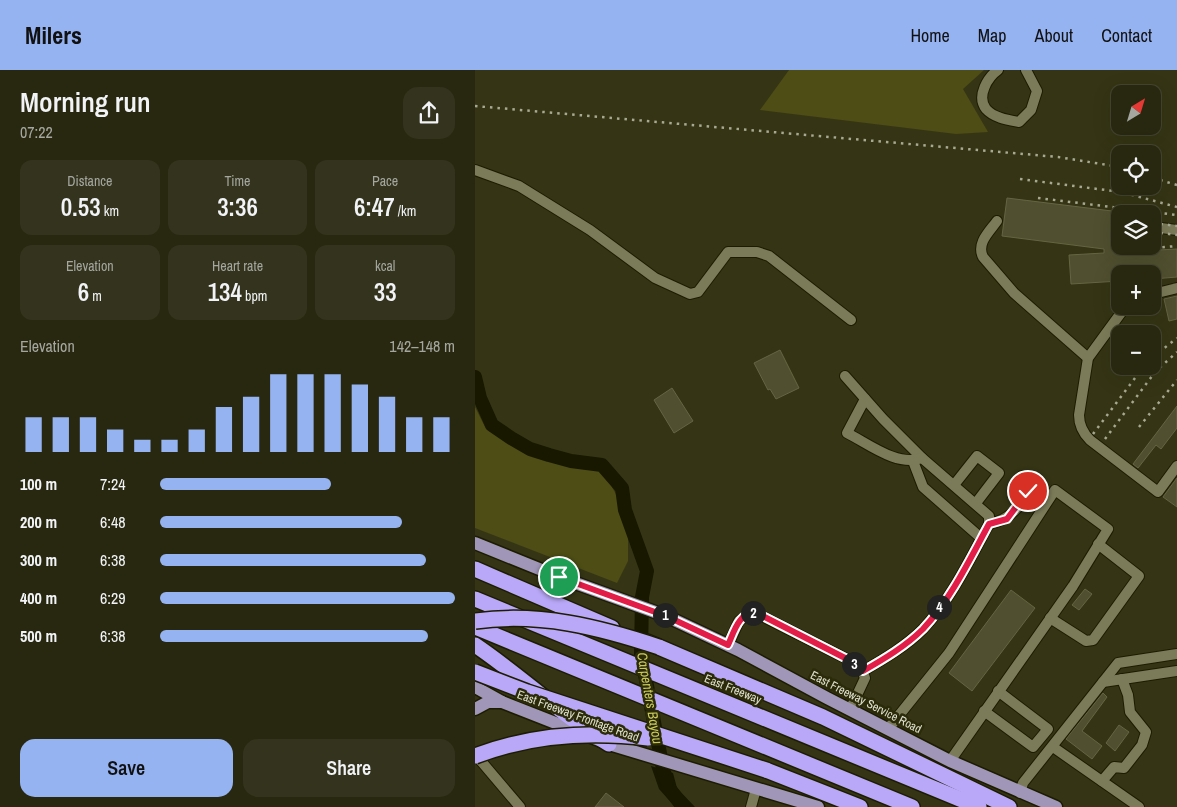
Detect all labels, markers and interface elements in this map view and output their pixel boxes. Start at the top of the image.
text: Milers [25,19,82,51]
text: Home [910,23,950,48]
text: Map [978,23,1007,48]
text: About [1035,23,1073,48]
text: Contact [1101,23,1152,48]
text: Morning run [20,83,151,121]
north arrow [1111,85,1161,135]
map controls [1111,85,1161,375]
button: share [403,87,455,139]
text: 07:22 [20,121,53,143]
button: locate [1111,145,1161,195]
text: Distance [67,172,112,190]
text: Time [225,172,250,190]
text: Pace [372,172,398,190]
text: 0.53 [61,190,101,224]
text: 3:36 [217,190,258,224]
text: 6:47 [354,190,395,224]
text: km [101,202,119,220]
text: /km [395,202,416,220]
button: layers [1111,205,1161,255]
text: Elevation [66,257,114,275]
text: Heart rate [212,257,263,275]
text: kcal [375,257,395,275]
button: + [1111,265,1161,315]
text: 6 [78,275,89,309]
text: 134 [208,275,242,309]
text: 33 [374,275,397,309]
text: m [89,287,102,305]
text: bpm [242,287,267,305]
button: − [1111,325,1161,375]
text: Elevation [20,335,75,357]
text: 142–148 m [389,335,455,357]
pin [1007,470,1049,512]
text: 100 m [20,473,57,495]
text: 7:24 [100,473,126,495]
icon: check [1014,477,1042,505]
text: 200 m [20,511,57,533]
text: 6:48 [100,511,126,533]
text: 300 m [20,549,57,571]
text: 6:38 [100,549,126,571]
pin [538,556,580,598]
icon: arrive [545,563,573,591]
text: 400 m [20,587,57,609]
text: 6:29 [100,587,126,609]
pin: 4 [927,594,951,620]
text: 4 [936,598,943,616]
pin: 2 [741,600,765,626]
pin: 1 [653,602,677,628]
text: 2 [750,604,757,622]
text: 1 [662,606,669,624]
text: 500 m [20,625,57,647]
text: 6:38 [100,625,126,647]
water label: Carpenters Bayou [633,651,667,746]
pin: 3 [841,652,867,676]
text: 3 [851,655,858,673]
street label: East Freeway Service Road [808,667,924,737]
street label: East Freeway [702,670,764,708]
street label: East Freeway Frontage Road [515,686,641,746]
button: Save [20,739,233,797]
button: Share [243,739,455,797]

